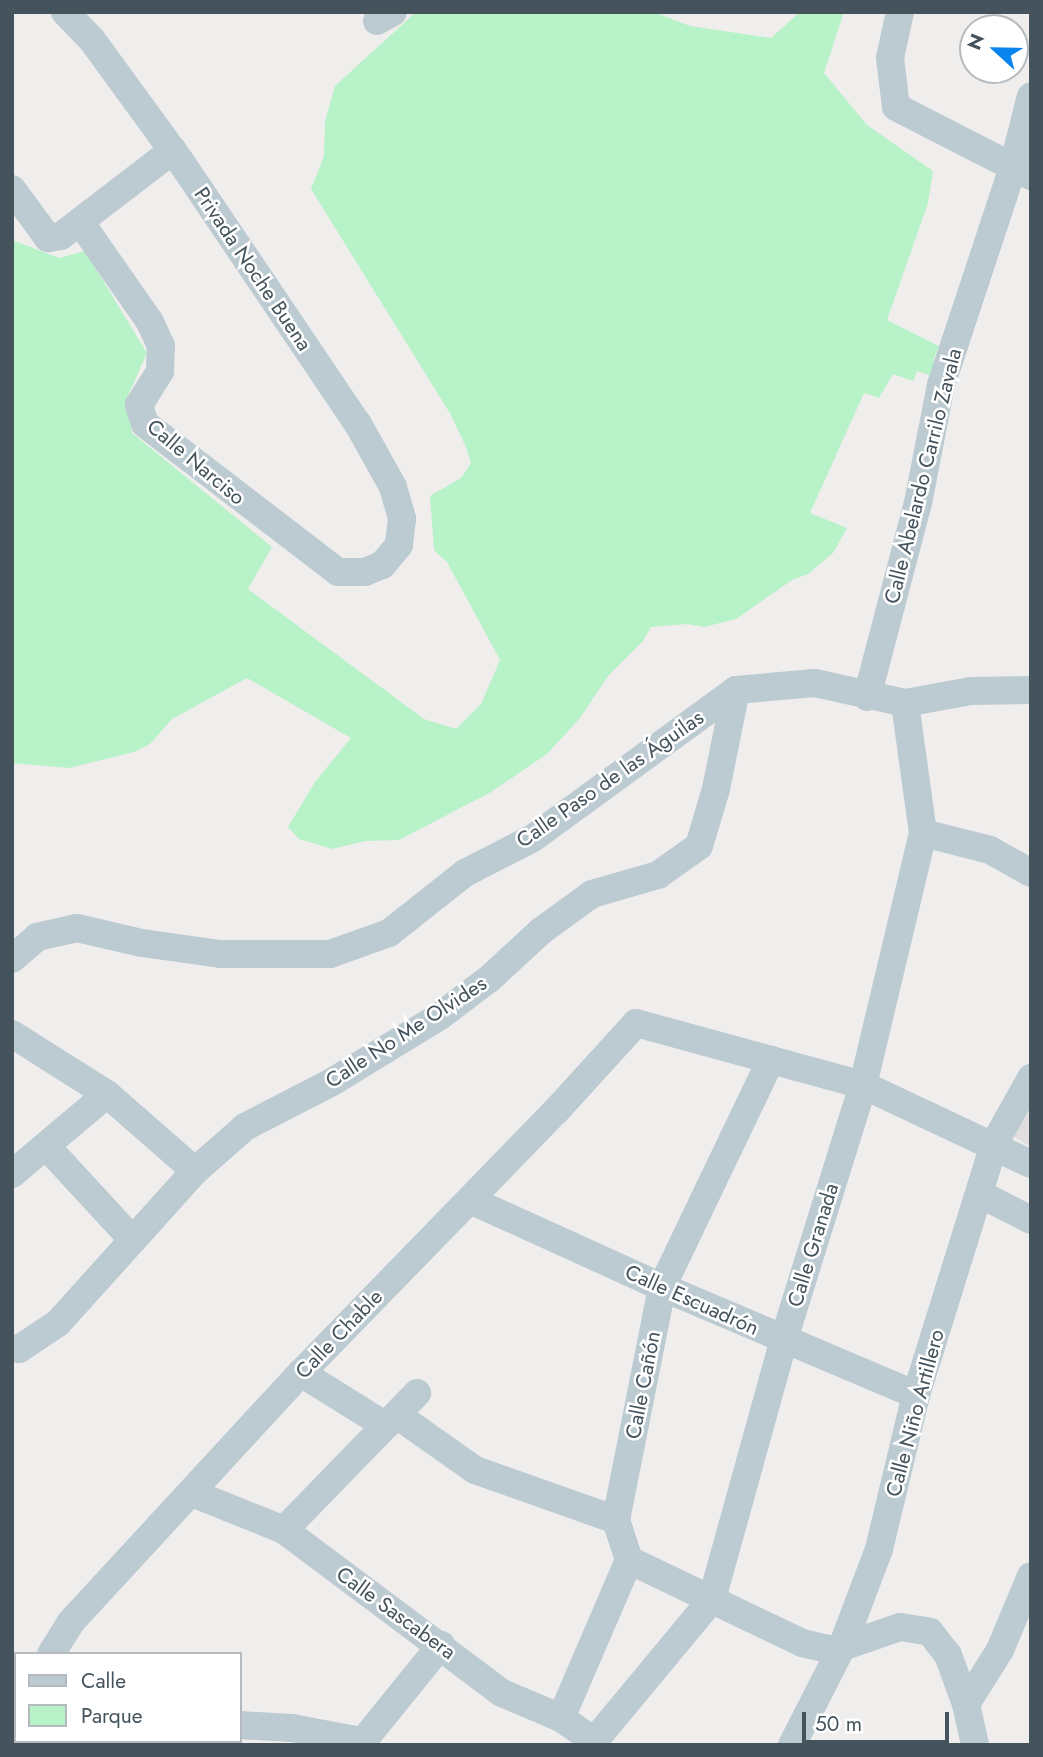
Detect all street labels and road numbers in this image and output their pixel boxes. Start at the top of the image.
street label: Privada Noche Buena [189,182,317,356]
street label: Calle Abelardo Carrilo Zavala [879,346,967,606]
street label: Calle Narciso [142,414,250,510]
street label: Calle Paso de las Águilas [511,705,709,853]
street label: Calle No Me Olvides [321,971,491,1093]
street label: Calle Granada [782,1180,844,1310]
street label: Calle Escuadrón [621,1259,763,1341]
street label: Calle Chable [290,1284,388,1384]
street label: Calle Niño Artillero [881,1327,949,1499]
street label: Calle Cañón [620,1329,666,1441]
street label: Calle Sascabera [331,1561,461,1665]

